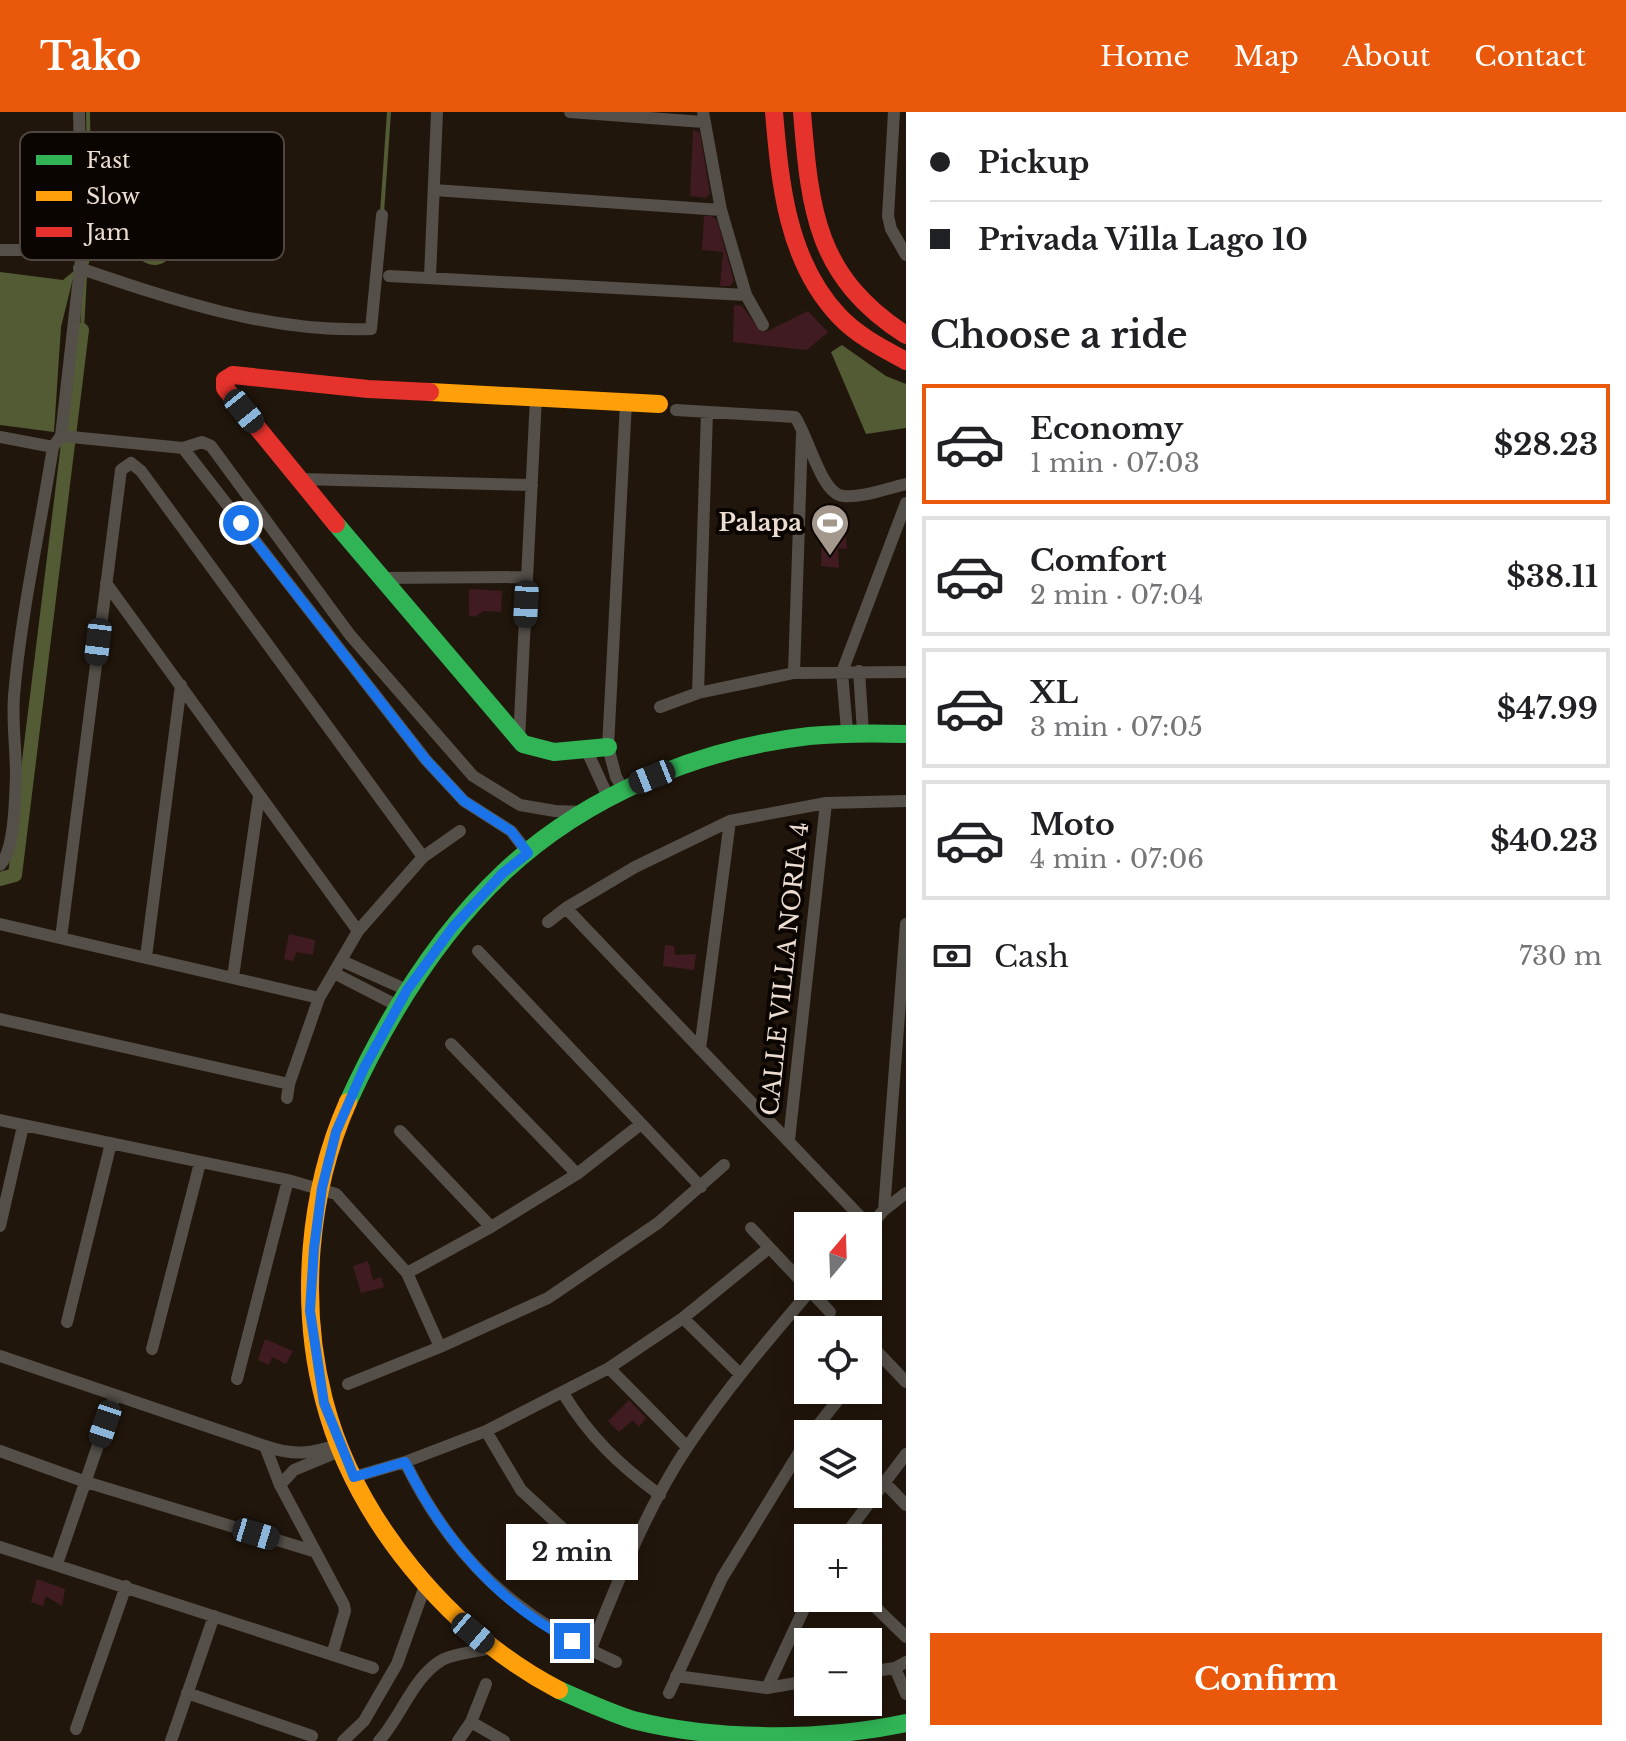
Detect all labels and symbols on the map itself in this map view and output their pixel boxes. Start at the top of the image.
legend [20,132,284,260]
text: Fast [86,147,131,174]
text: Slow [86,183,140,210]
text: Jam [83,219,130,246]
car [220,385,268,437]
sports icon: Palapa [809,502,851,557]
route start [223,505,259,541]
place label: Palapa [718,508,802,537]
car [513,579,539,629]
car [83,617,113,667]
car [625,757,679,797]
street label: CALLE VILLA NORIA 4 [755,821,814,1117]
north arrow [794,1212,882,1300]
car [86,1397,124,1451]
car [230,1516,282,1552]
callout: 2 min [506,1525,638,1581]
car [447,1608,499,1658]
route end [554,1623,590,1659]

